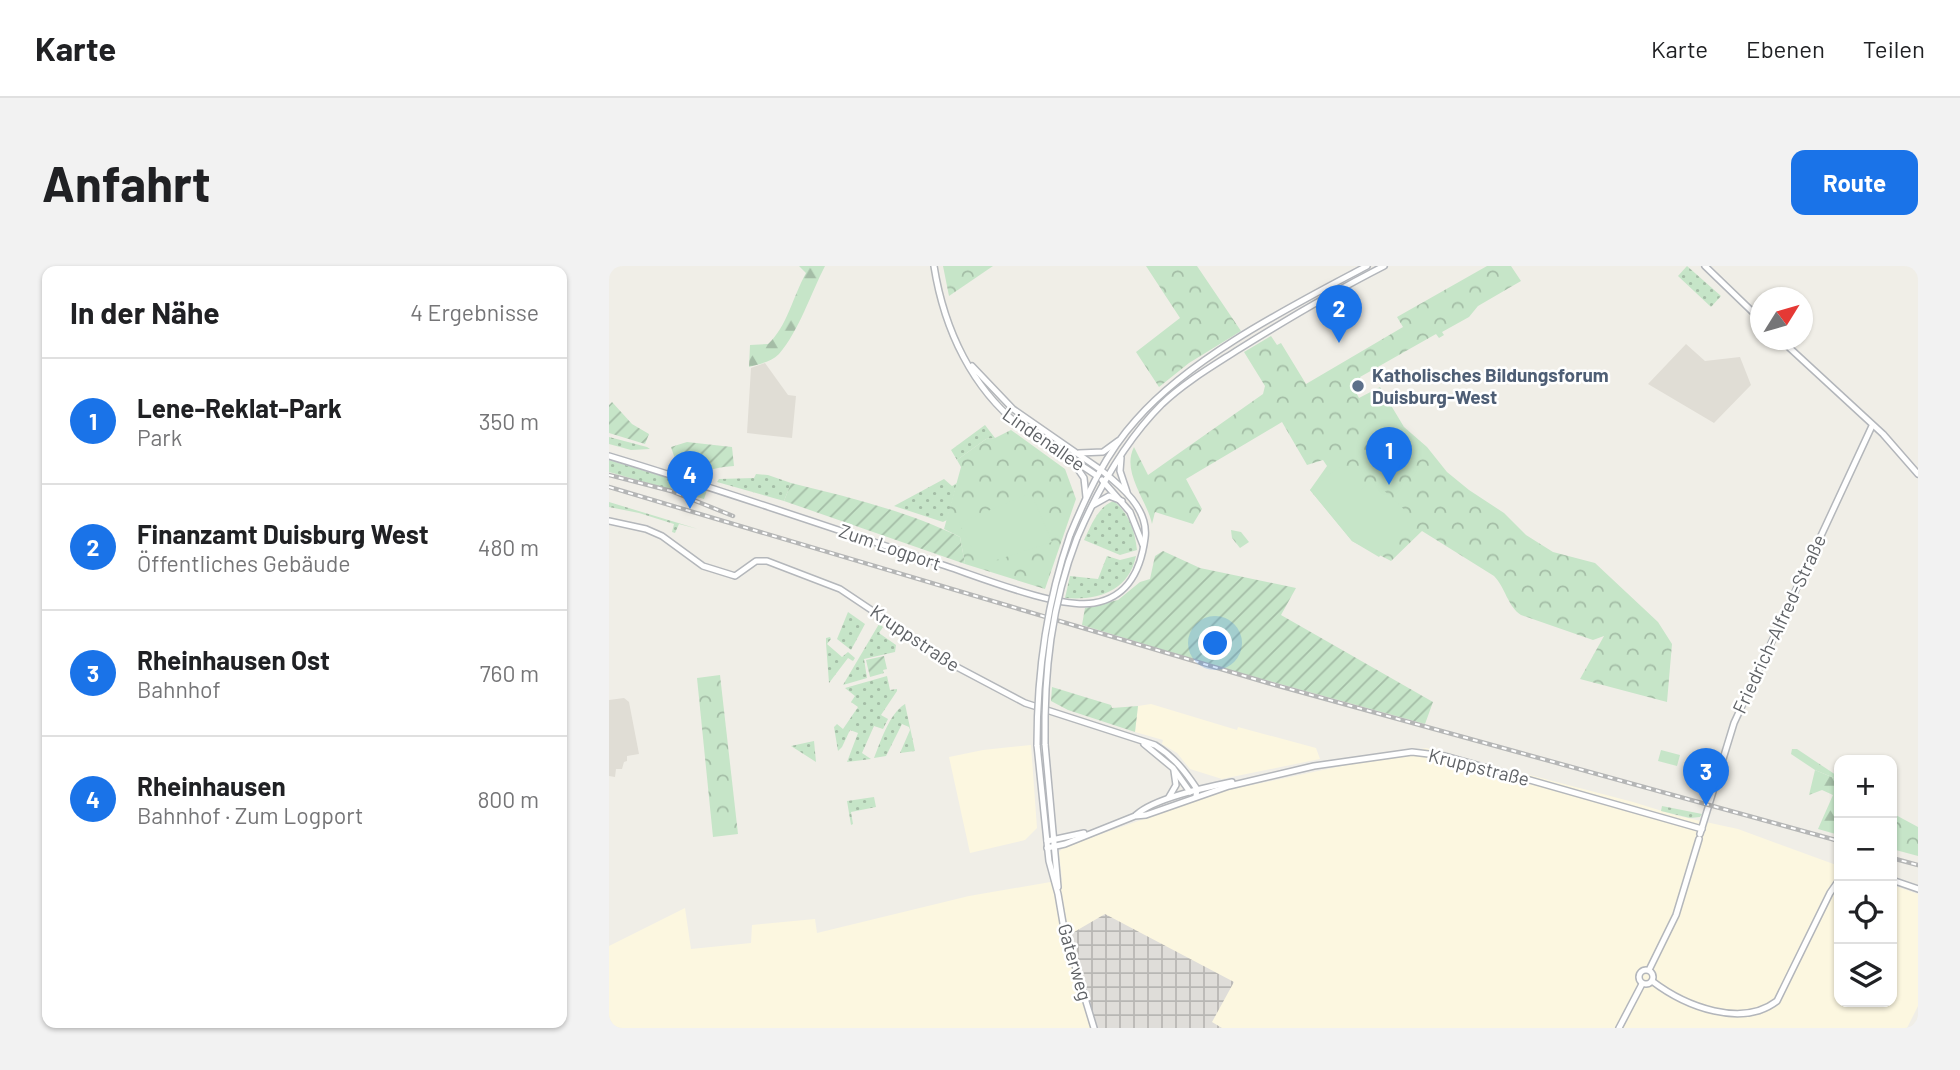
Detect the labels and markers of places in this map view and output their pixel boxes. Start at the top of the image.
pin: 2 [1316,285,1362,343]
place label: Katholisches Bildungsforum Duisburg-West [1372,363,1609,408]
marker: Katholisches Bildungsforum Duisburg-West [1350,378,1366,394]
pin: 1 [1366,427,1412,485]
pin: 4 [667,451,713,509]
pin: 3 [1683,748,1729,806]

